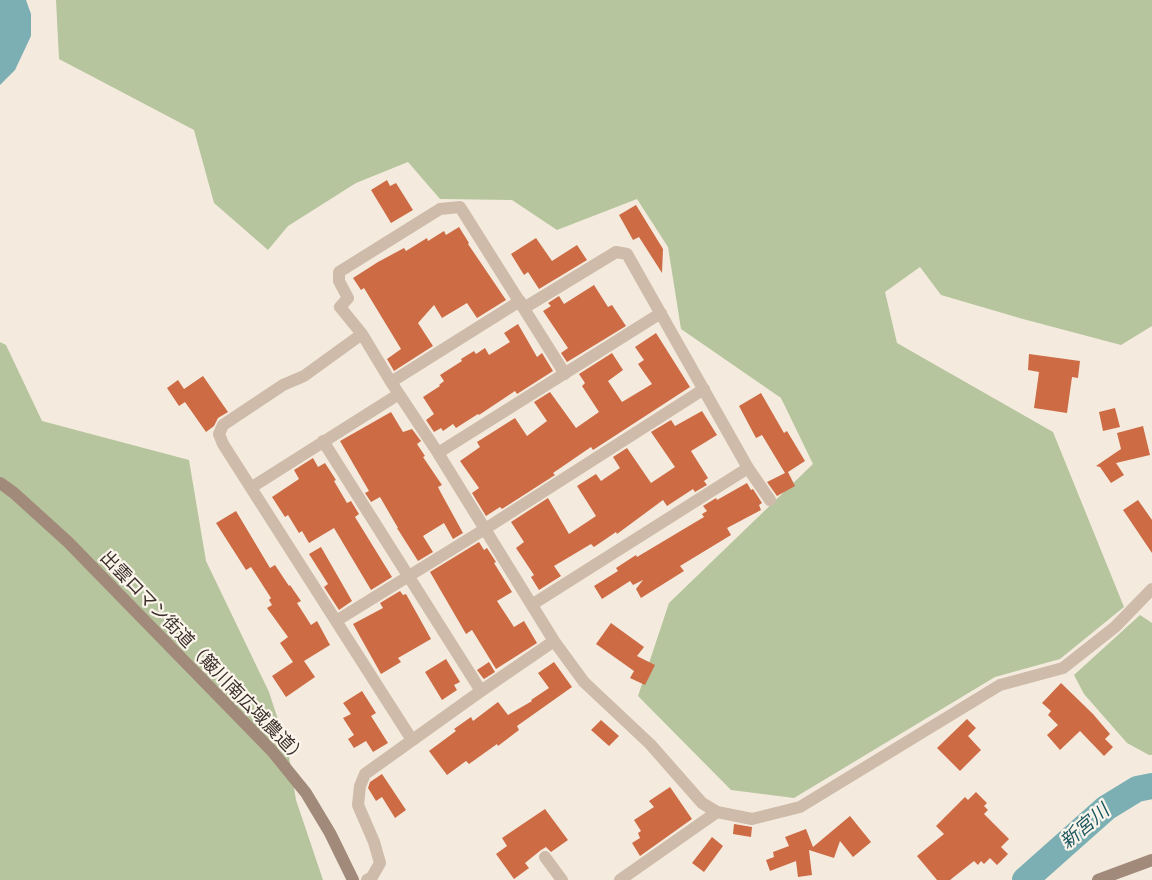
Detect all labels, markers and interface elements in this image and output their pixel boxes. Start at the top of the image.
street label: 出雲ロマン街道（簸川南広域農道） [95,547,311,769]
water label: 新宮川 [1056,800,1114,854]

